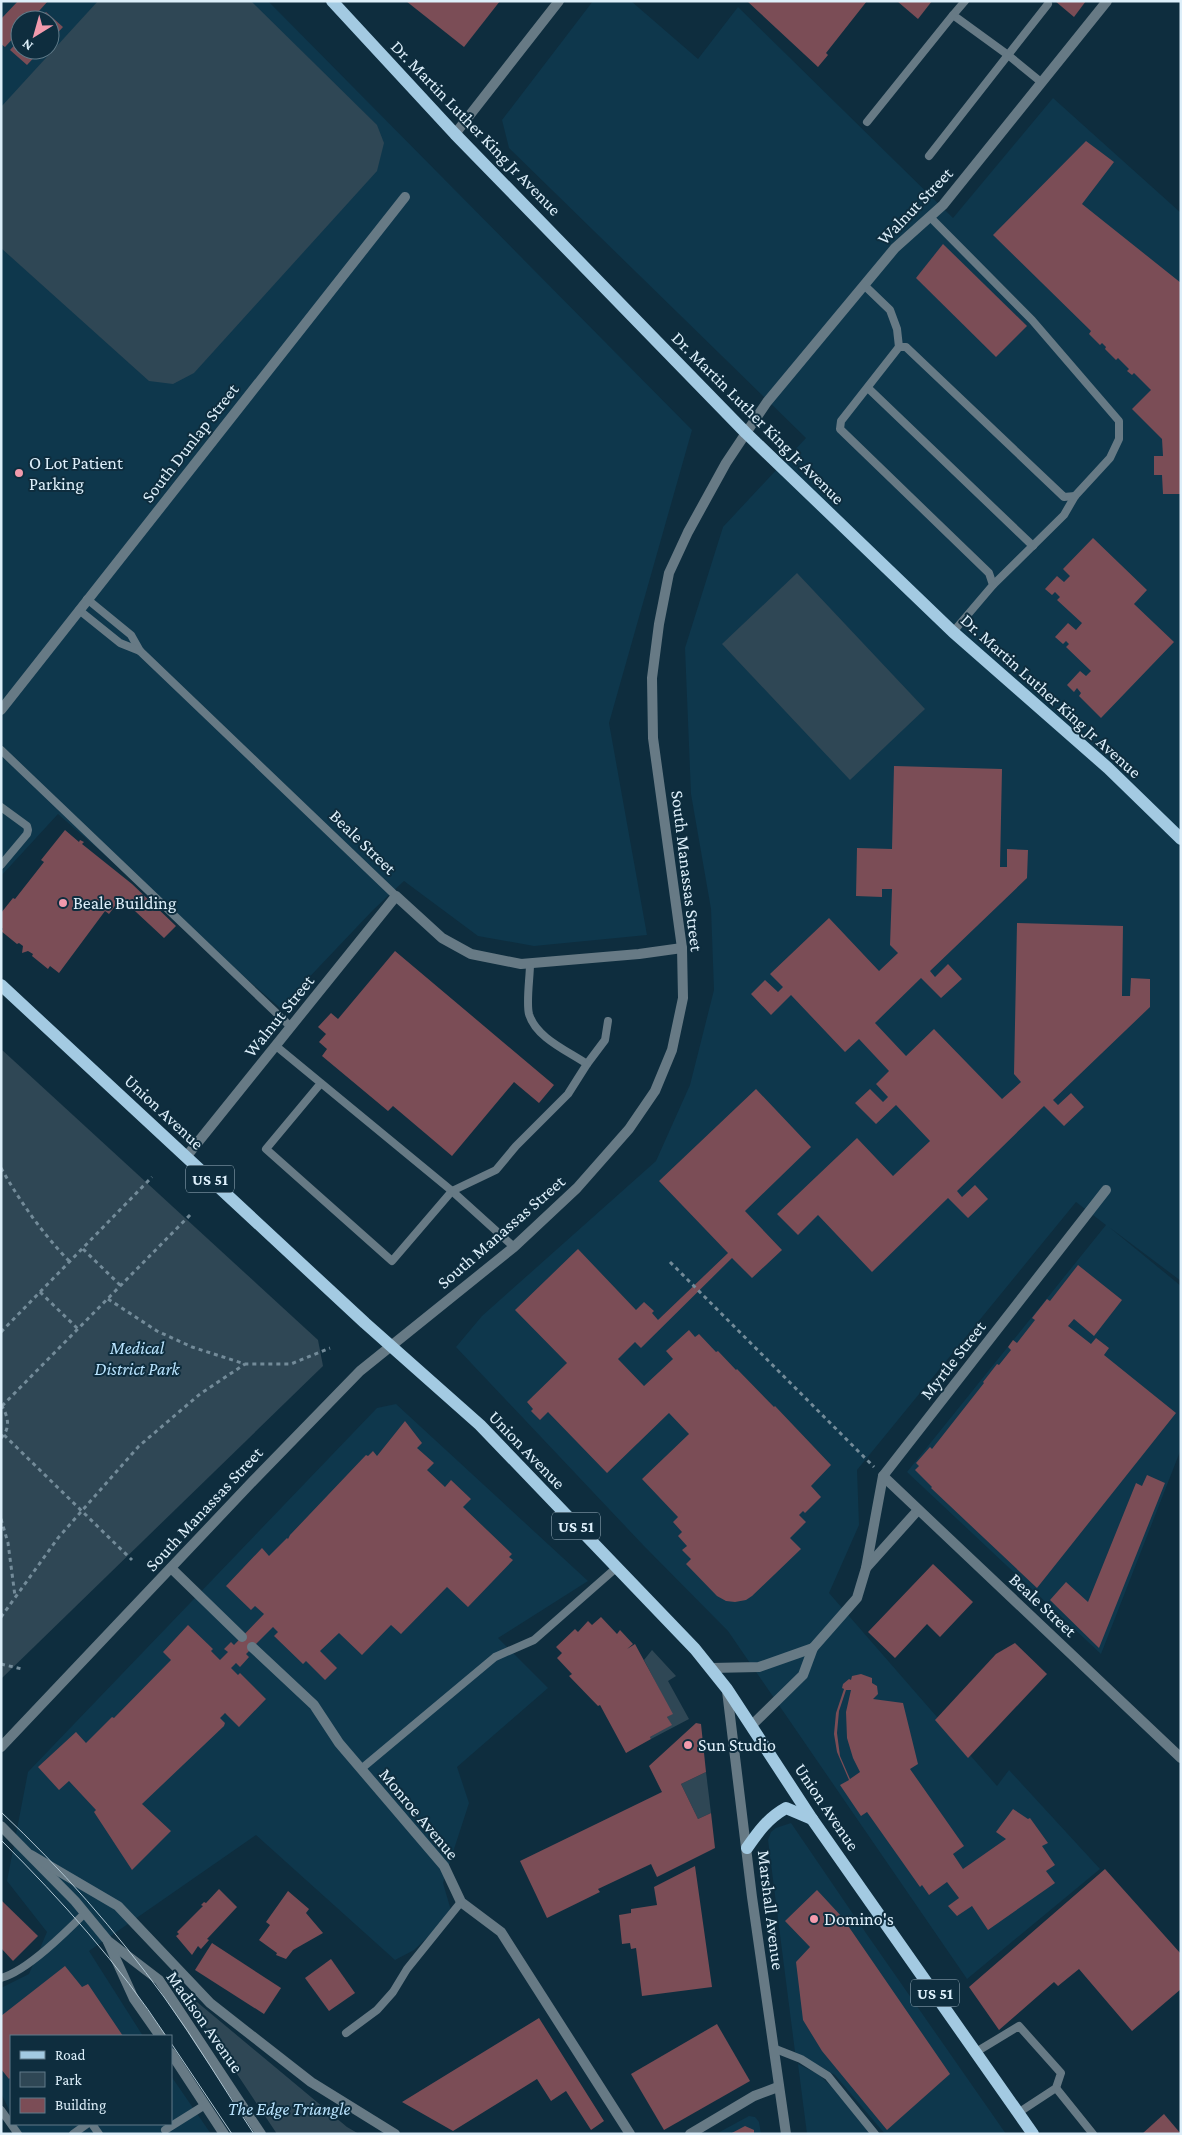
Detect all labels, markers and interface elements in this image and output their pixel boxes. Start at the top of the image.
north arrow [10,10,60,60]
text: N [18,36,36,55]
street label: Dr. Martin Luther King Jr Avenue [387,36,565,220]
street label: Walnut Street [873,163,957,249]
street label: Dr. Martin Luther King Jr Avenue [668,328,848,508]
street label: South Dunlap Street [137,379,243,506]
place label: O Lot Patient Parking [29,453,124,494]
marker: O Lot Patient Parking [13,467,25,479]
street label: Dr. Martin Luther King Jr Avenue [957,610,1145,782]
street label: South Manassas Street [667,789,707,954]
street label: Beale Street [326,806,401,879]
place label: Beale Building [73,893,177,913]
marker: Beale Building [57,897,69,909]
street label: Walnut Street [240,970,319,1061]
street label: Union Avenue [120,1070,208,1154]
road number: US 51 [186,1166,234,1192]
street label: South Manassas Street [433,1171,570,1293]
street label: Myrtle Street [916,1316,990,1403]
park label: Medical District Park [95,1338,181,1379]
street label: Union Avenue [485,1407,569,1493]
street label: South Manassas Street [141,1442,267,1575]
road number: US 51 [552,1512,600,1540]
street label: Beale Street [1005,1569,1081,1642]
place label: Sun Studio [698,1735,776,1755]
marker: Sun Studio [682,1739,694,1751]
street label: Union Avenue [790,1760,864,1855]
street label: Monroe Avenue [375,1764,463,1864]
street label: Marshall Avenue [754,1849,788,1971]
place label: Domino's [824,1909,894,1929]
marker: Domino's [808,1913,820,1925]
street label: Madison Avenue [163,1967,248,2077]
road number: US 51 [911,1980,959,2006]
legend [10,2035,172,2125]
text: Road [55,2047,86,2063]
text: Park [55,2072,82,2088]
text: Building [55,2097,106,2114]
park label: The Edge Triangle [228,2099,351,2119]

